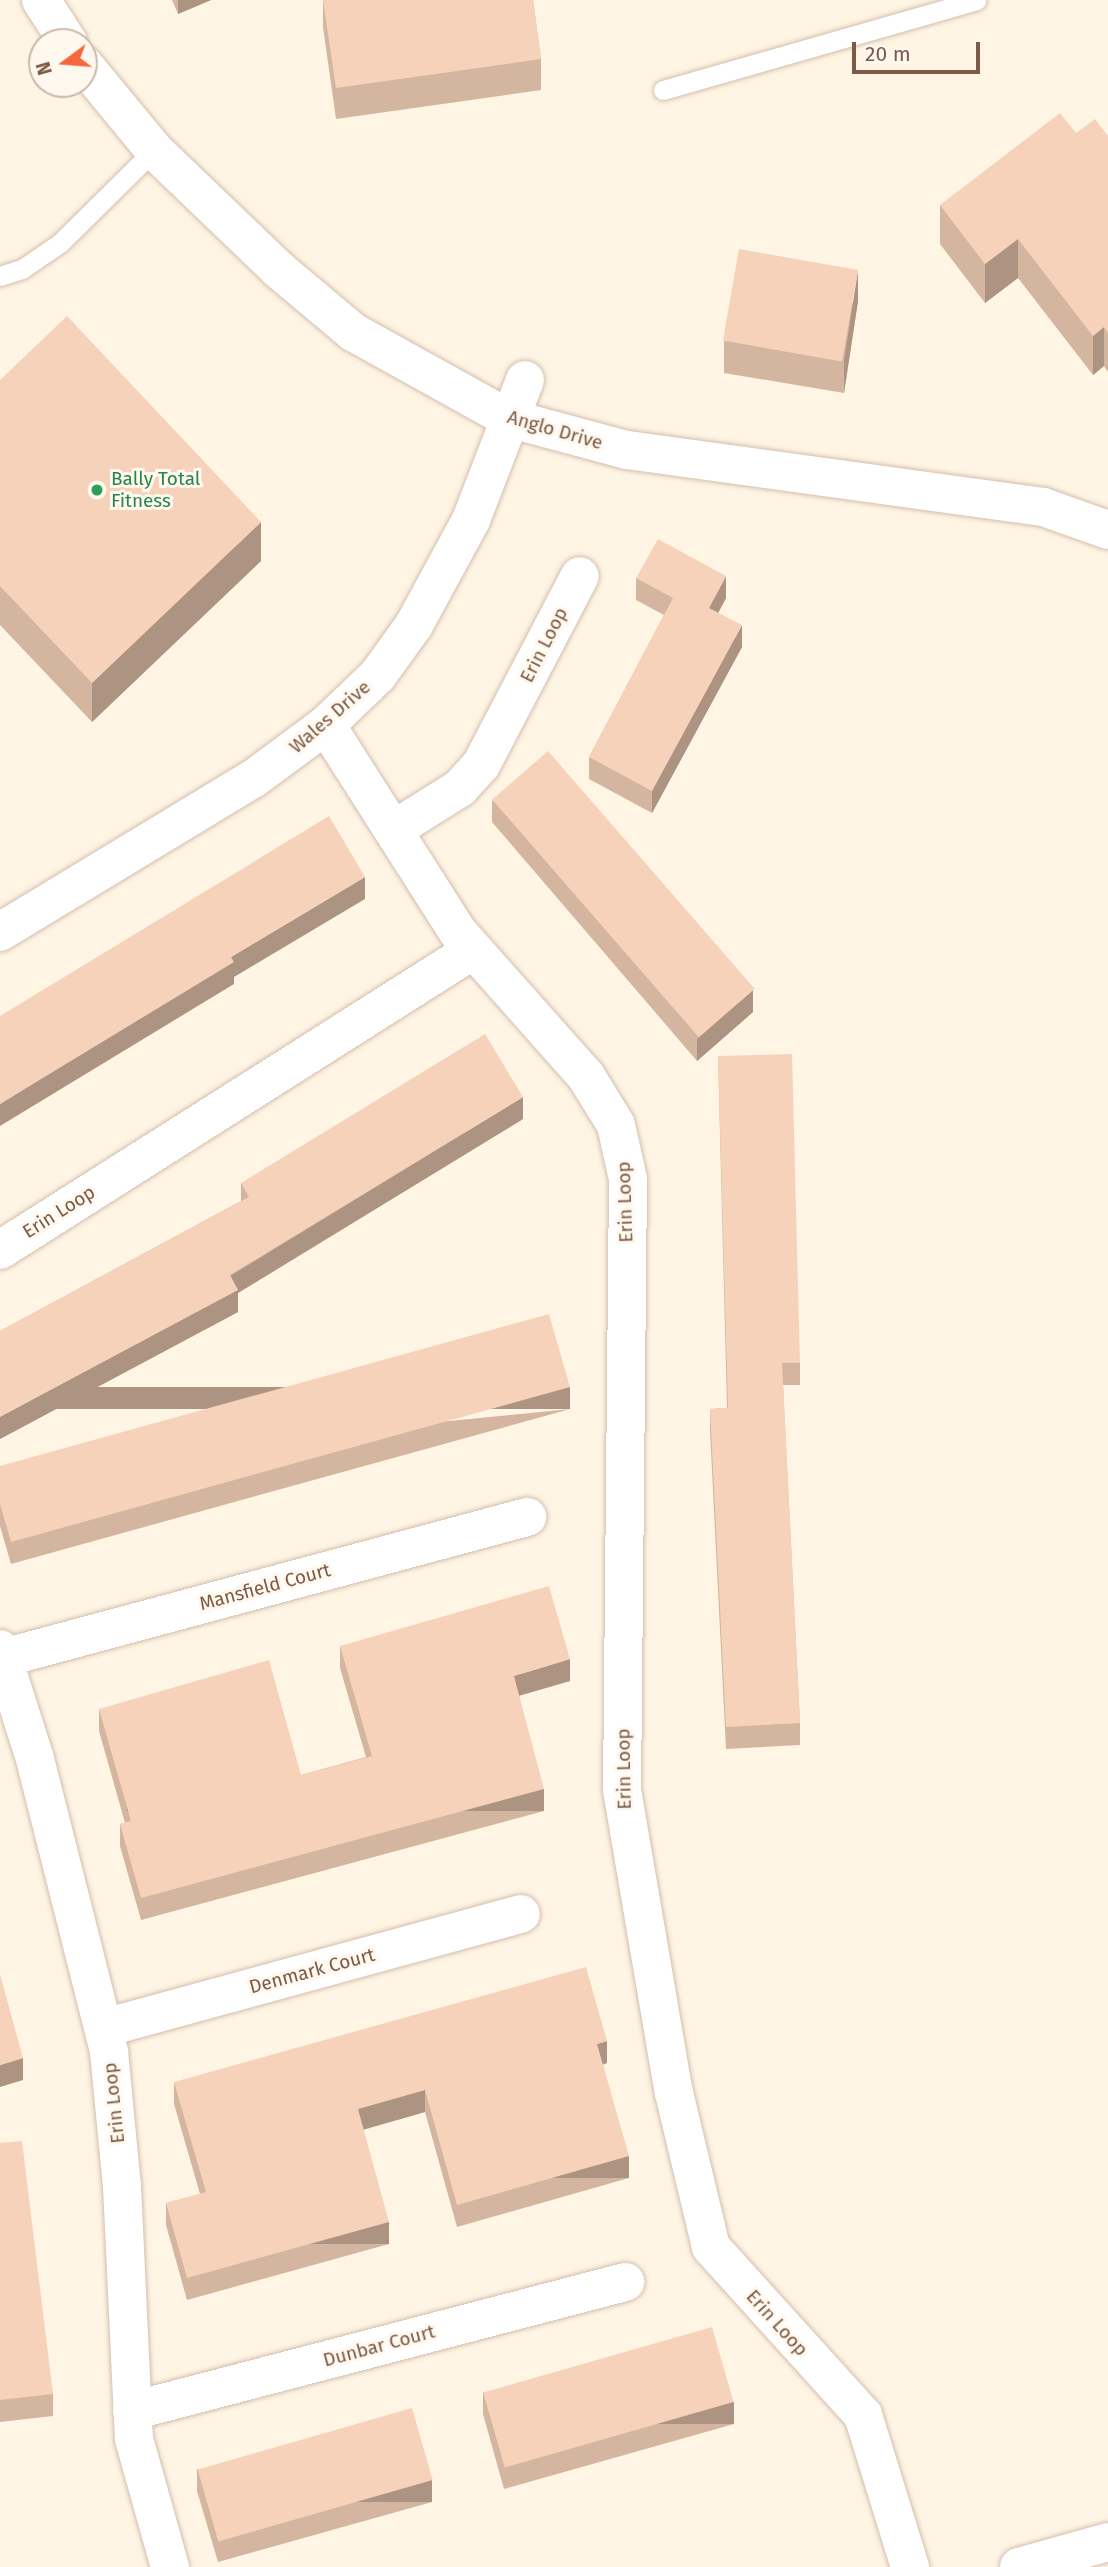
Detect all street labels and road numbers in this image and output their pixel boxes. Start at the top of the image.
street label: Anglo Drive [505,406,605,454]
street label: Erin Loop [515,604,573,686]
street label: Wales Drive [285,676,375,758]
street label: Erin Loop [612,1161,638,1243]
street label: Erin Loop [18,1181,100,1243]
street label: Mansfield Court [197,1559,333,1615]
street label: Erin Loop [612,1728,636,1810]
street label: Denmark Court [247,1943,377,1999]
street label: Erin Loop [98,2061,130,2145]
street label: Erin Loop [741,2285,813,2361]
street label: Dunbar Court [321,2320,437,2372]

